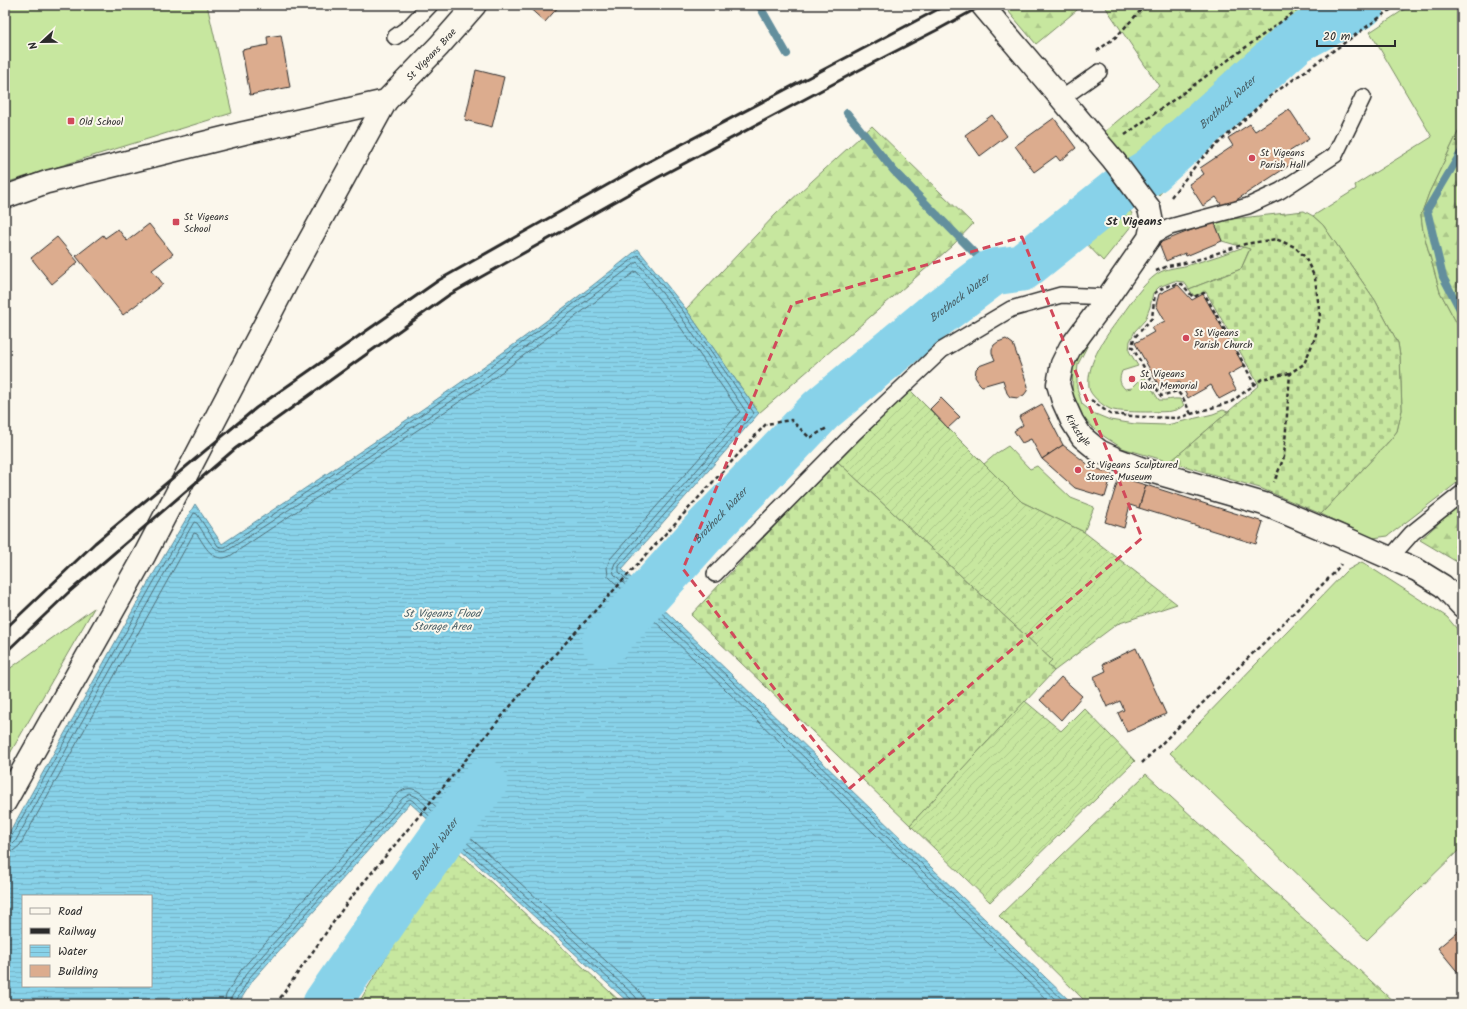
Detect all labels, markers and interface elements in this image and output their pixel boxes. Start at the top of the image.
north arrow [22,22,62,62]
scale bar [1317,22,1395,48]
street label: St Vigeans Brae [403,24,461,85]
text: 20 m [1323,27,1351,46]
text: N [24,39,43,52]
water label: Brothock Water [1195,71,1262,134]
place label: Old School [79,114,124,130]
marker: Old School [66,116,76,126]
place label: St Vigeans Parish Hall [1260,145,1306,173]
marker: St Vigeans Parish Hall [1247,153,1257,163]
place label: St Vigeans School [184,209,229,237]
district label: St Vigeans [1106,212,1162,231]
marker: St Vigeans School [171,217,181,227]
water label: Brothock Water [925,268,996,327]
place label: St Vigeans Parish Church [1194,325,1253,353]
marker: St Vigeans Parish Church [1181,333,1191,343]
place label: St Vigeans War Memorial [1140,366,1198,394]
marker: St Vigeans War Memorial [1127,374,1137,384]
street label: Kirkstyle [1061,412,1095,451]
place label: St Vigeans Sculptured Stones Museum [1086,457,1179,485]
marker: St Vigeans Sculptured Stones Museum [1073,465,1083,475]
water label: Brothock Water [689,482,754,548]
water label: St Vigeans Flood Storage Area [403,605,483,636]
water label: Brothock Water [407,813,465,884]
legend [22,895,152,987]
text: Road [58,902,83,921]
text: Railway [58,922,96,941]
text: Water [58,942,88,961]
text: Building [58,962,98,981]

